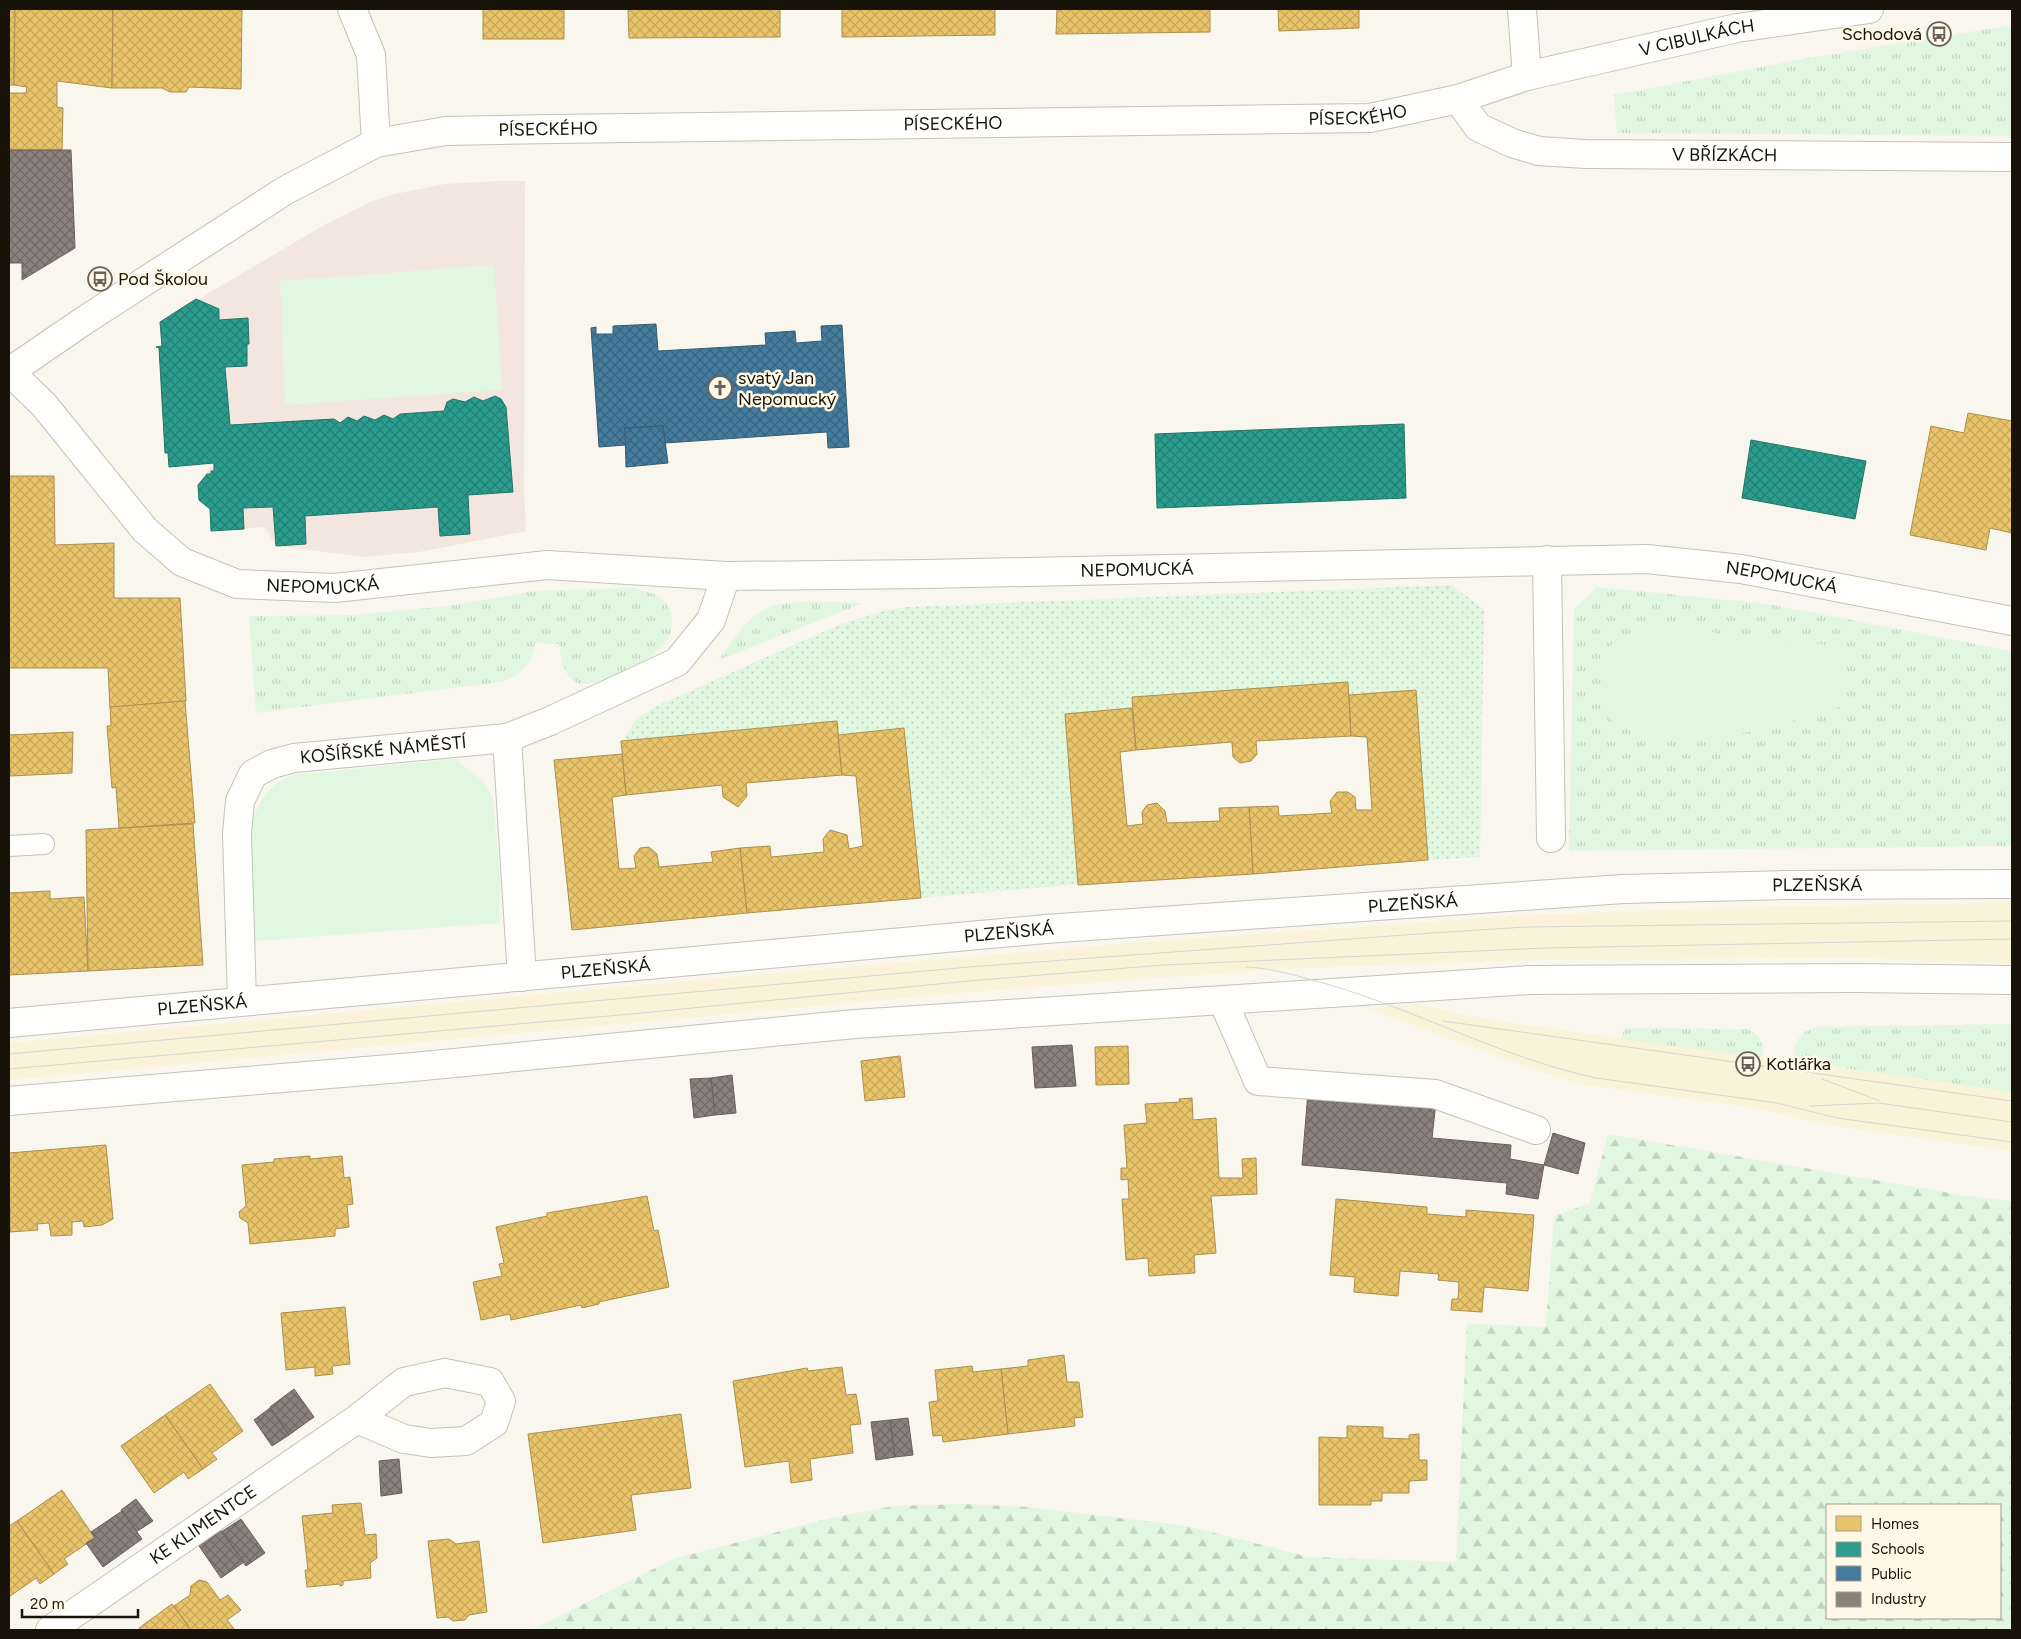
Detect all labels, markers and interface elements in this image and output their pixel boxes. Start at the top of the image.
street label: V CIBULKÁCH [1637,15,1756,61]
bus stop icon: Schodová [1926,21,1952,47]
place label: Schodová [1842,23,1922,45]
street label: PÍSECKÉHO [1308,99,1409,130]
street label: PÍSECKÉHO [903,112,1003,135]
street label: PÍSECKÉHO [498,117,598,141]
street label: V BŘÍZKÁCH [1672,144,1778,166]
bus stop icon: Pod Školou [87,266,113,292]
place label: Pod Školou [118,268,208,290]
place label: svatý Jan Nepomucký [738,367,837,410]
church icon: svatý Jan Nepomucký [707,375,733,401]
street label: NEPOMUCKÁ [1725,556,1839,598]
street label: NEPOMUCKÁ [1080,557,1194,582]
street label: NEPOMUCKÁ [266,572,380,599]
street label: KOŠÍŘSKÉ NÁMĚSTÍ [299,731,469,768]
street label: PLZEŇSKÁ [1772,874,1862,896]
street label: PLZEŇSKÁ [1367,889,1459,918]
street label: PLZEŇSKÁ [963,917,1055,947]
street label: PLZEŇSKÁ [560,954,651,984]
street label: PLZEŇSKÁ [156,990,248,1021]
bus stop icon: Kotlářka [1735,1051,1761,1077]
place label: Kotlářka [1766,1053,1831,1075]
street label: KE KLIMENTCE [146,1480,261,1569]
legend [1826,1504,2001,1619]
text: Homes [1871,1515,1919,1533]
text: Schools [1871,1540,1924,1558]
text: Public [1871,1565,1912,1583]
scale bar [22,1586,139,1618]
text: Industry [1871,1590,1926,1608]
text: 20 m [30,1595,64,1613]

